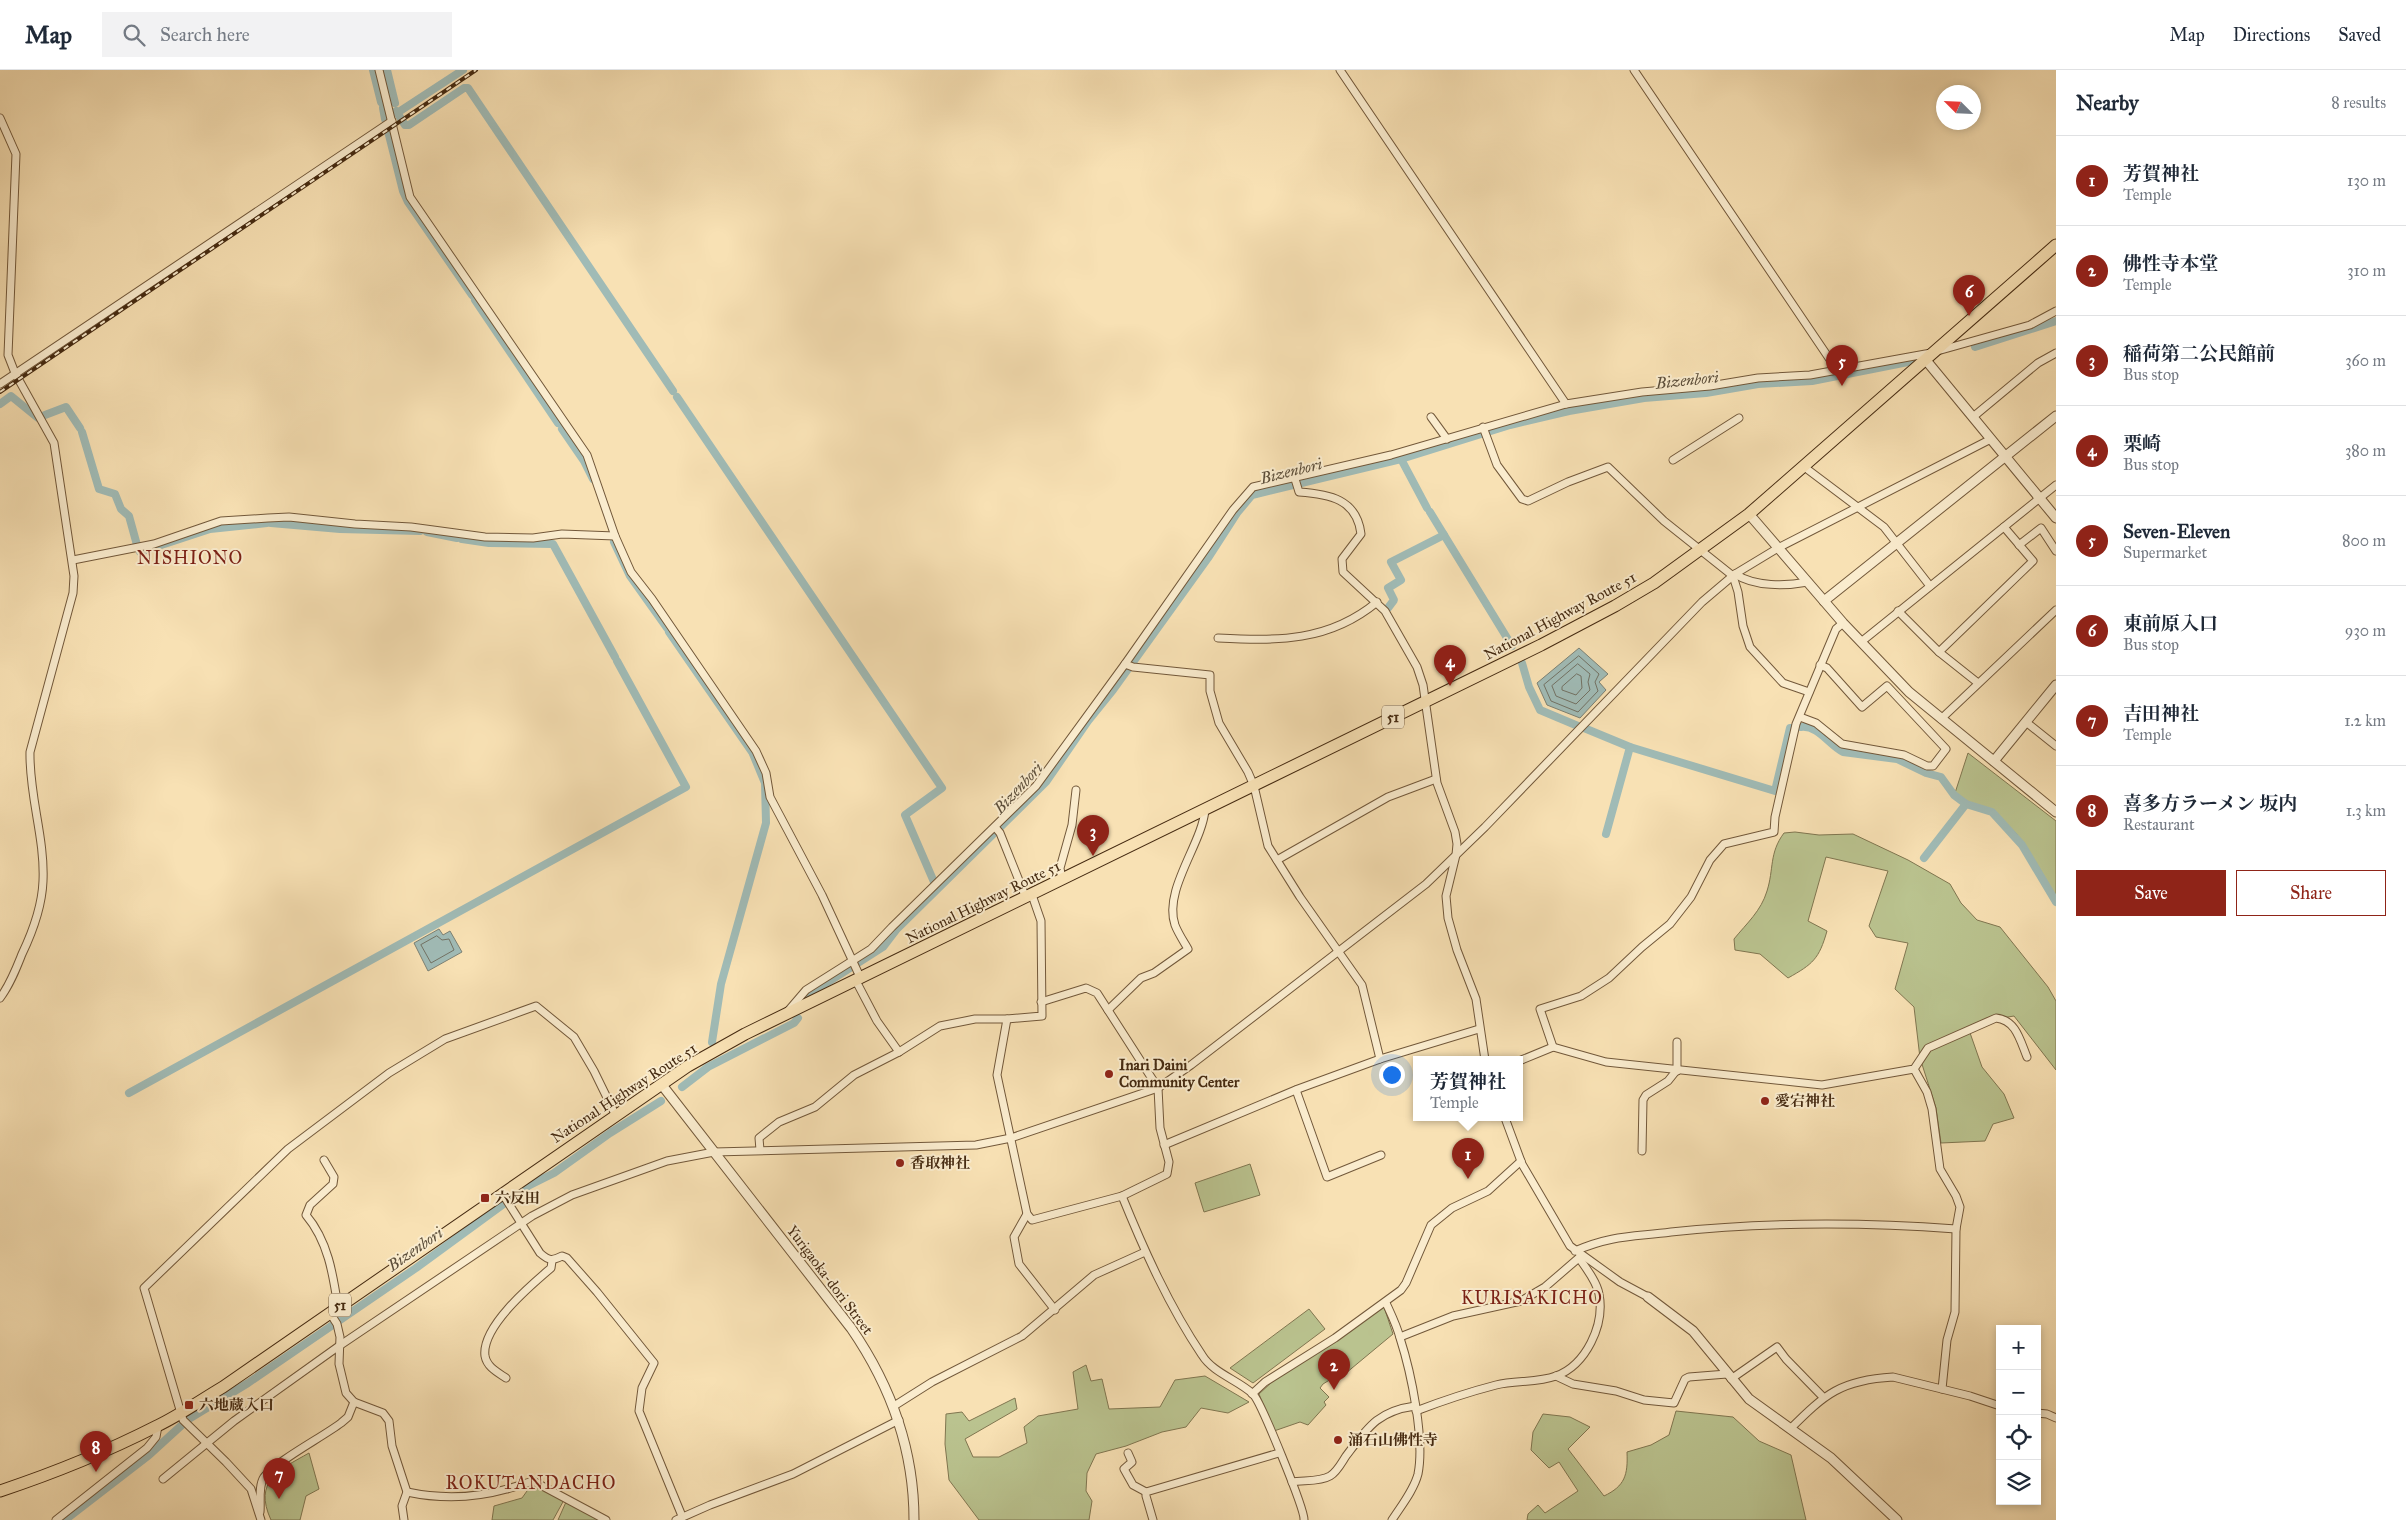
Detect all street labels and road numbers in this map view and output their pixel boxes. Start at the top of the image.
street label: National Highway Route 51 [1481,568,1639,664]
road number: 51 [1382,706,1404,729]
street label: National Highway Route 51 [903,857,1063,947]
street label: National Highway Route 51 [548,1039,700,1147]
street label: Yurigaoka-dori Street [783,1222,877,1339]
road number: 51 [329,1294,351,1316]

